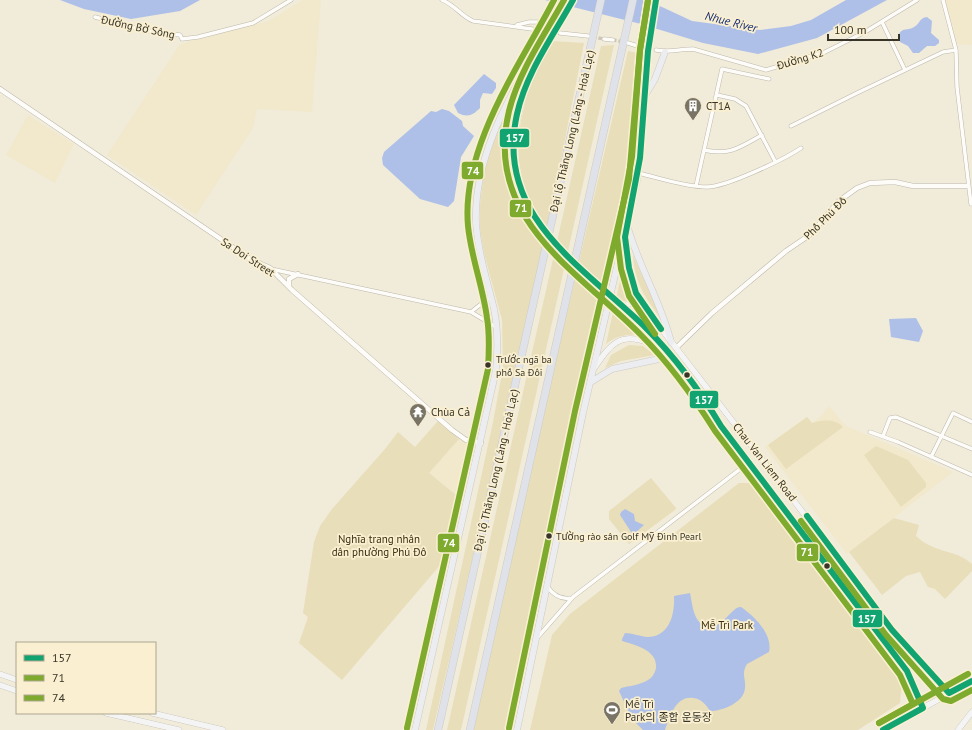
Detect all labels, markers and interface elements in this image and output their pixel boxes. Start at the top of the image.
water label: Nhue River [703,8,760,35]
street label: Đường Bờ Sông [99,12,176,42]
scale bar [828,16,899,42]
text: 100 m [834,22,867,37]
street label: Đường K2 [774,45,825,73]
street label: Đại lộ Thăng Long (Láng - Hoà Lạc) [546,49,597,214]
building icon: CT1A [683,96,703,121]
place label: CT1A [706,99,731,113]
line badge: 157 [499,128,530,148]
text: 157 [506,131,524,145]
line badge: 74 [461,161,484,180]
text: 74 [467,164,480,178]
street label: Phố Phú Đô [801,193,850,242]
line badge: 71 [509,199,532,218]
text: 71 [515,201,527,215]
street label: Sa Doi Street [218,234,278,280]
place label: Trước ngã ba phố Sa Đôi [496,353,552,379]
marker: Trước ngã ba phố Sa Đôi [483,360,493,370]
unlabelled marker [682,370,692,380]
street label: Đại lộ Thăng Long (Láng - Hoà Lạc) [470,388,521,553]
line badge: 157 [689,390,719,409]
text: 157 [695,393,713,407]
temple icon: Chùa Cả [408,402,428,427]
place label: Chùa Cả [431,405,470,419]
street label: Chau Van Liem Road [730,420,800,504]
place label: Tường rào sân Golf Mỹ Đình Pearl [556,530,701,543]
marker: Tường rào sân Golf Mỹ Đình Pearl [544,531,554,541]
park label: Nghĩa trang nhân dân phường Phú Đô [332,532,426,559]
line badge: 74 [437,533,460,553]
text: 74 [443,536,456,550]
line badge: 71 [796,543,819,562]
text: 71 [801,545,813,559]
unlabelled marker [822,561,832,571]
line badge: 157 [852,609,883,628]
text: 157 [858,612,876,626]
park label: Mễ Trì Park [701,618,754,632]
legend [16,642,156,714]
text: 157 [52,650,72,665]
text: 71 [52,670,65,685]
text: 74 [52,690,66,705]
place label: Mễ Trì Park의 종합 운동장 [625,697,712,724]
sports icon: Mễ Trì Park의 종합 운동장 [602,700,622,725]

